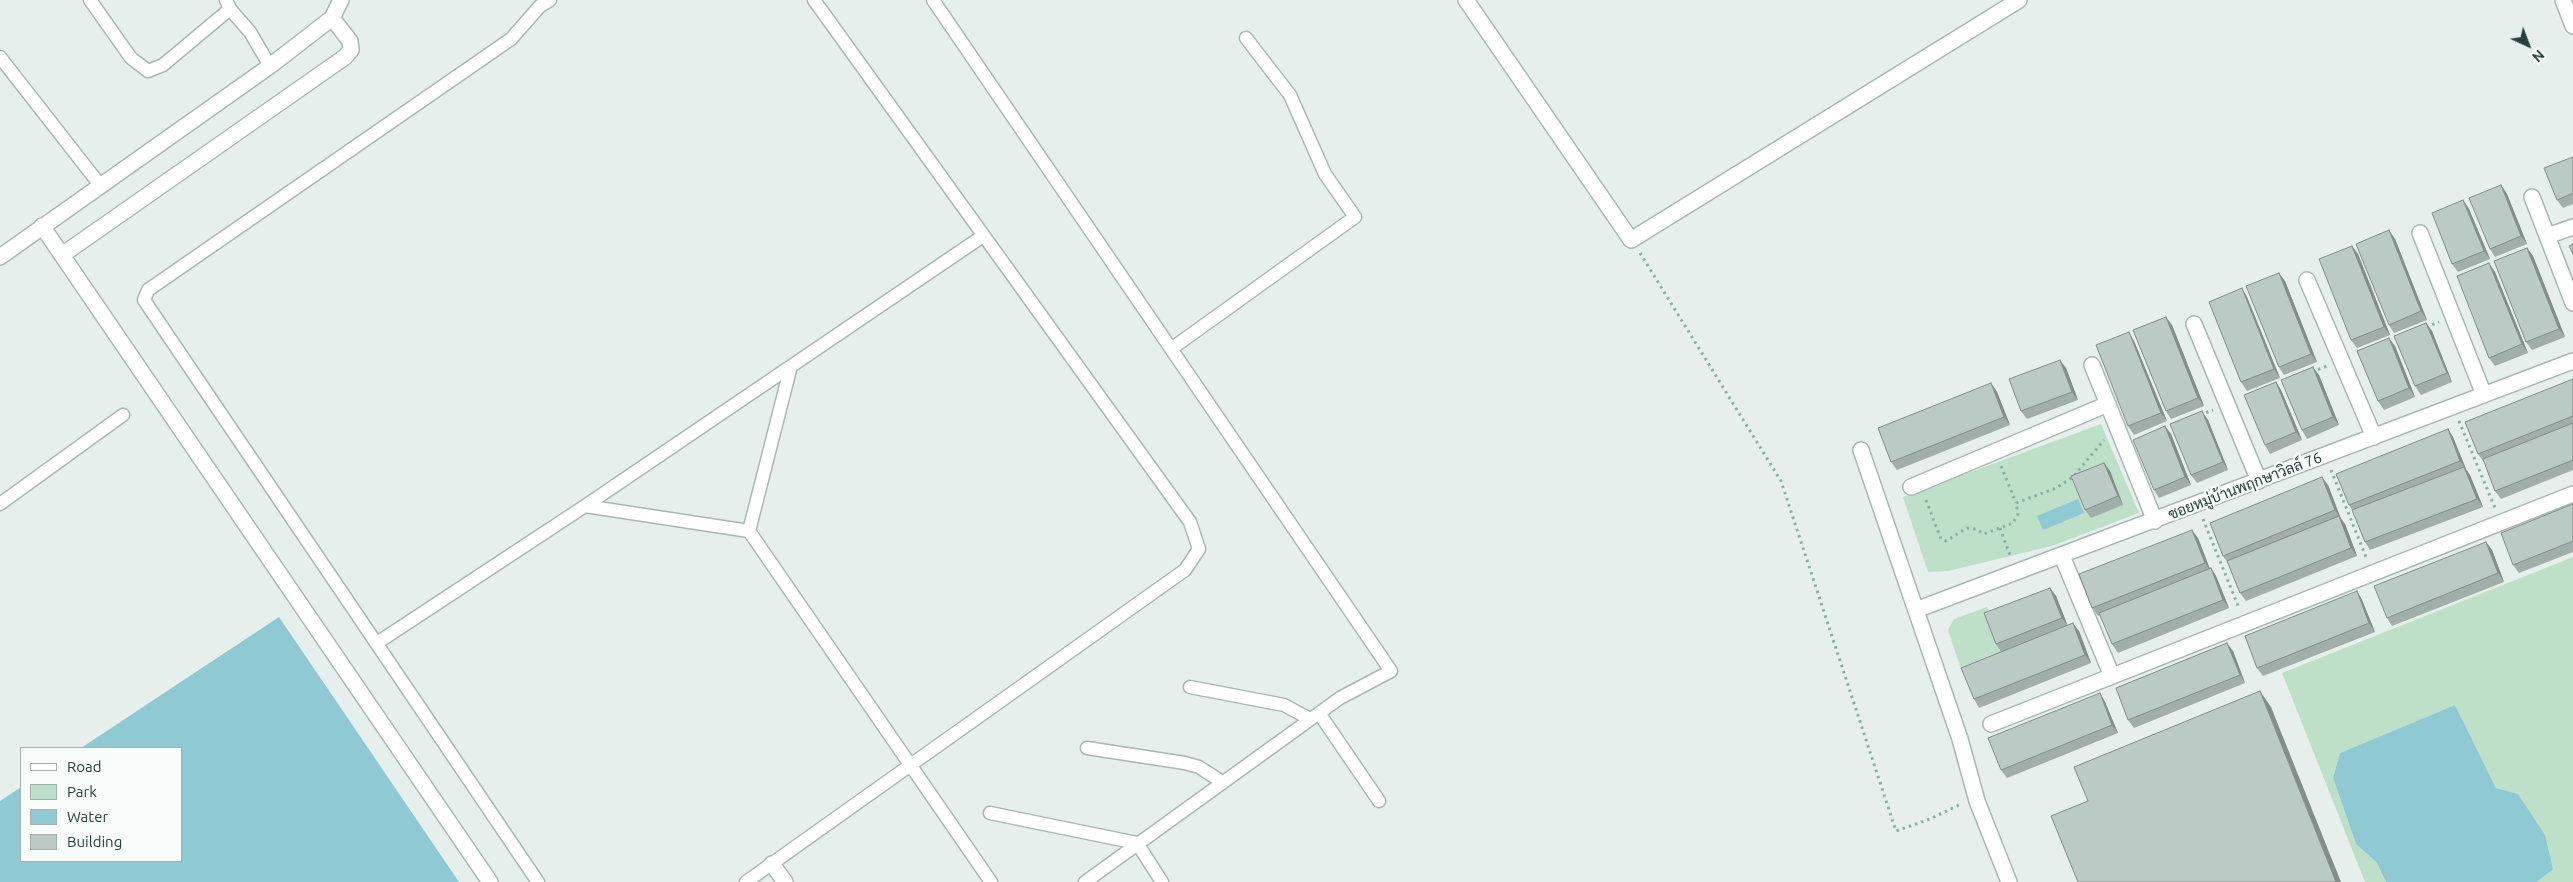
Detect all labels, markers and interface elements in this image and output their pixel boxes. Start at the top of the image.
north arrow [2503,20,2553,70]
text: N [2529,47,2548,65]
street label: ซอยหมู่บ้านพฤกษาวิลล์ 76 [2166,448,2324,524]
legend [20,747,182,862]
text: Road [67,758,102,775]
text: Park [67,783,97,800]
text: Water [67,808,108,825]
text: Building [67,833,122,850]

